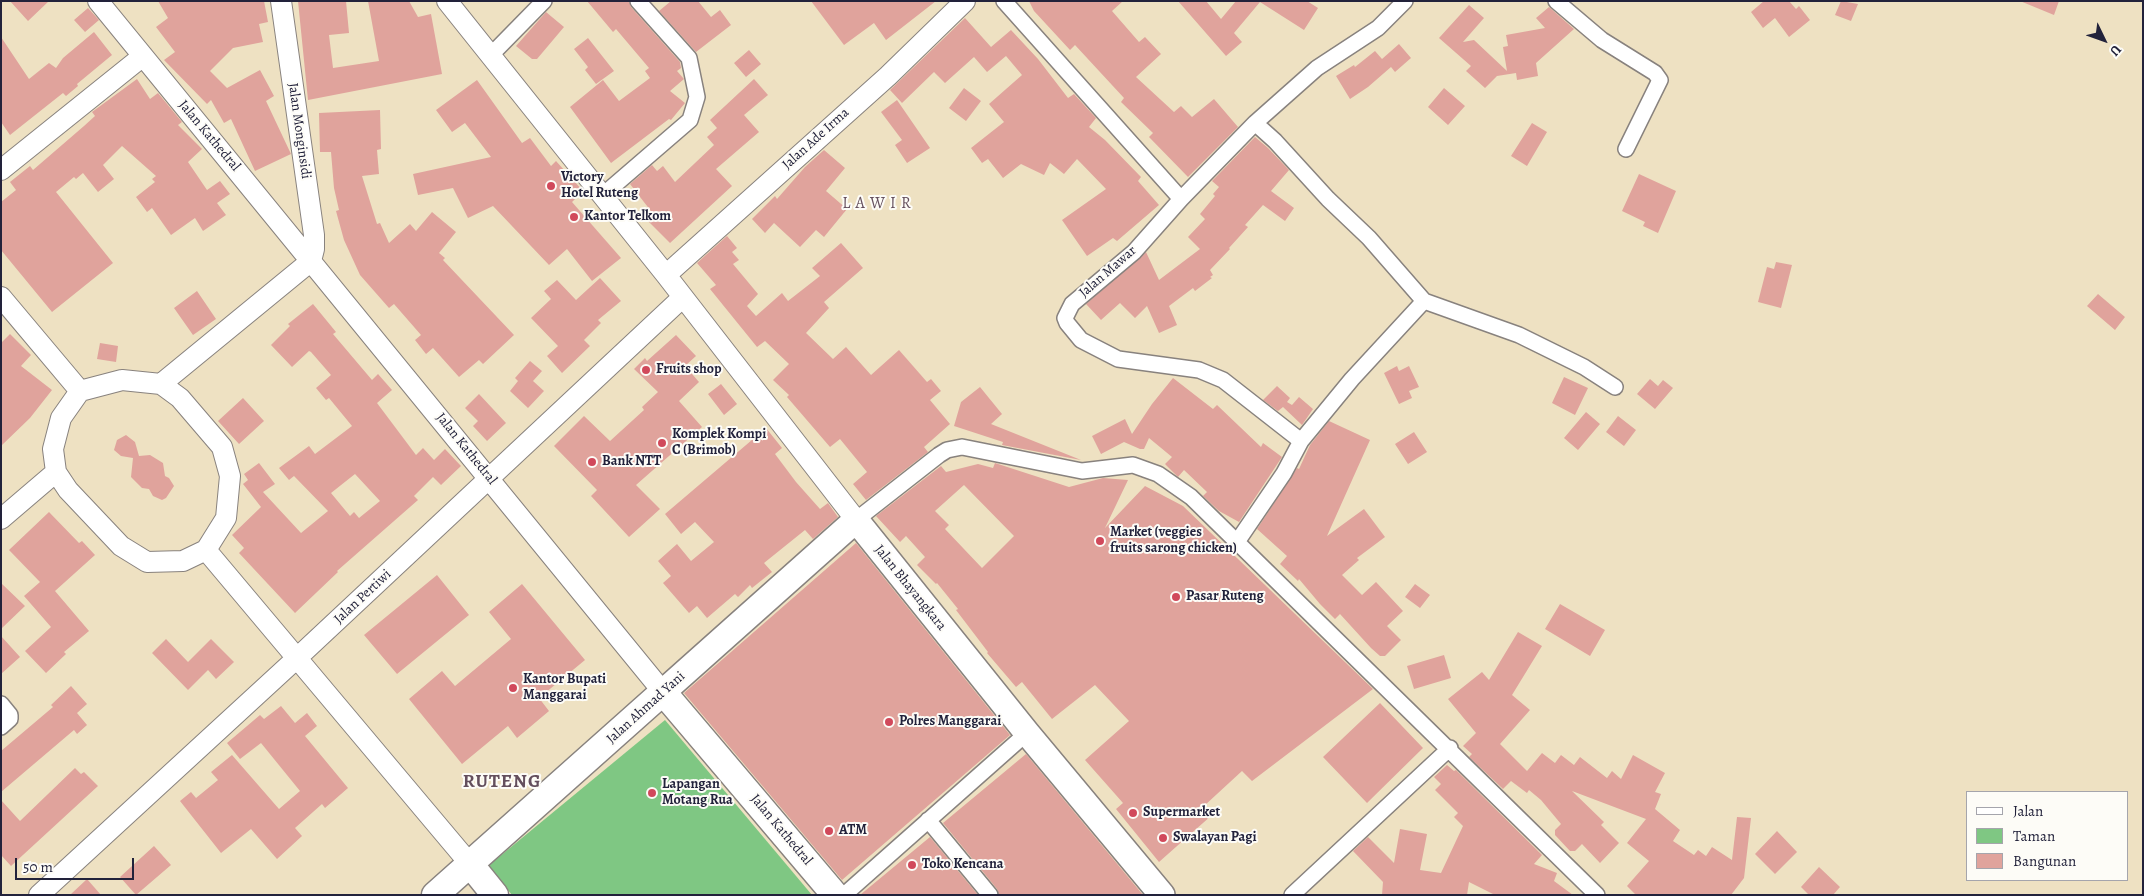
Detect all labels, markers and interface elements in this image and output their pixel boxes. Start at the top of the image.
north arrow [2079,15,2129,65]
text: U [2105,41,2126,60]
street label: Jalan Monginsidi [284,82,314,180]
street label: Jalan Kathedral [175,97,243,175]
street label: Jalan Ade Irma [779,105,853,173]
place label: Victory Hotel Ruteng [561,170,638,202]
marker: Victory Hotel Ruteng [545,180,557,192]
district label: L A W I R [841,194,913,214]
place label: Kantor Telkom [584,209,671,225]
marker: Kantor Telkom [568,211,580,223]
street label: Jalan Mawar [1076,243,1140,301]
place label: Fruits shop [656,362,721,378]
marker: Fruits shop [640,364,652,376]
street label: Jalan Kathedral [432,410,500,488]
place label: Komplek Kompi C (Brimob) [672,427,766,460]
marker: Komplek Kompi C (Brimob) [656,437,668,449]
place label: Bank NTT [602,454,661,470]
marker: Bank NTT [586,456,598,468]
place label: Market (veggies fruits sarong chicken) [1110,525,1237,558]
marker: Market (veggies fruits sarong chicken) [1094,535,1106,547]
street label: Jalan Bhayangkara [870,542,950,634]
street label: Jalan Pertiwi [331,566,395,628]
place label: Pasar Ruteng [1186,589,1264,605]
marker: Pasar Ruteng [1170,591,1182,603]
street label: Jalan Ahmad Yani [603,668,689,748]
place label: Kantor Bupati Manggarai [523,672,606,704]
marker: Kantor Bupati Manggarai [507,682,519,694]
place label: Polres Manggarai [899,714,1001,730]
marker: Polres Manggarai [883,716,895,728]
district label: RUTENG [462,771,542,793]
place label: Lapangan Motang Rua [662,777,733,810]
marker: Lapangan Motang Rua [646,787,658,799]
street label: Jalan Kathedral [747,791,815,869]
legend [1966,791,2129,881]
text: Jalan [2013,801,2043,821]
place label: Supermarket [1143,805,1220,821]
marker: Supermarket [1127,807,1139,819]
place label: ATM [839,823,867,839]
marker: ATM [823,825,835,837]
text: Taman [2013,826,2055,846]
place label: Swalayan Pagi [1173,830,1257,846]
marker: Swalayan Pagi [1157,832,1169,844]
scale bar [18,848,136,880]
text: Bangunan [2013,851,2076,871]
text: 50 m [23,857,53,877]
place label: Toko Kencana [922,857,1004,873]
marker: Toko Kencana [906,859,918,871]

